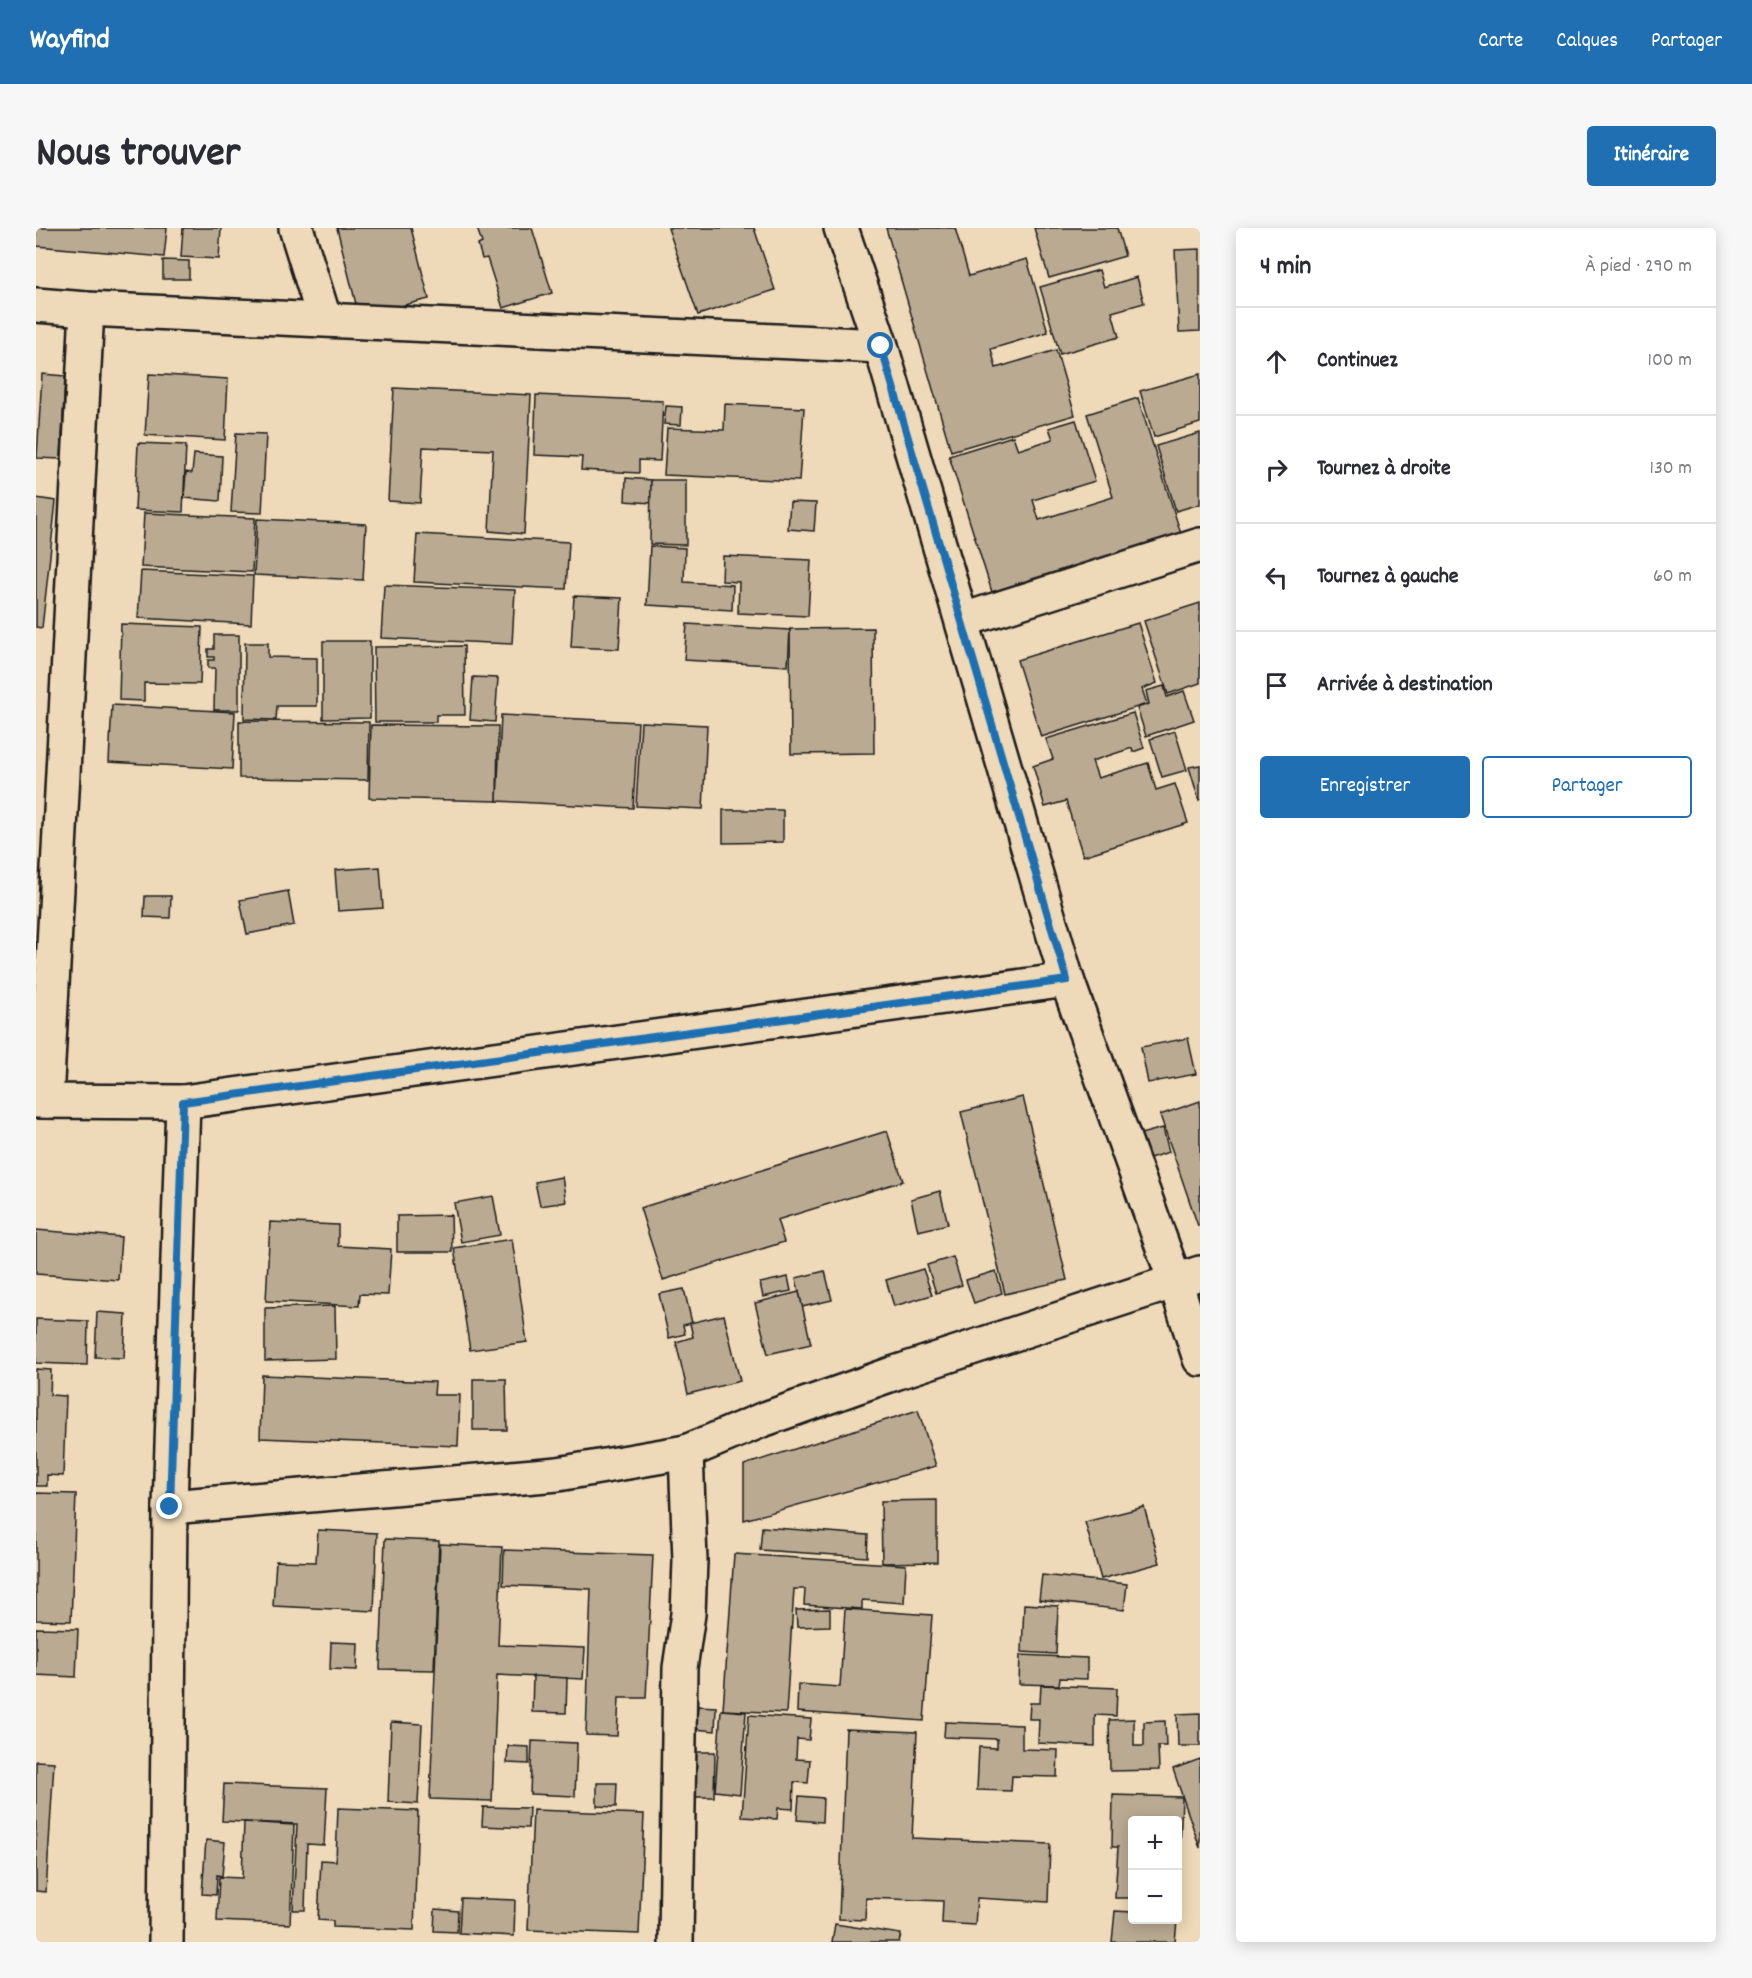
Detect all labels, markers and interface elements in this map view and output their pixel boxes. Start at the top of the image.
text: Wayfind [30,22,110,62]
text: Carte [1478,27,1523,57]
text: Calques [1556,27,1618,57]
text: Partager [1651,27,1722,57]
text: Nous trouver [36,126,240,186]
button: Itinéraire [1587,126,1716,186]
text: 4 min [1260,249,1311,286]
text: À pied · 290 m [1585,253,1692,281]
route start [867,332,893,358]
icon: ahead [1260,345,1293,378]
text: Continuez [1317,346,1398,377]
text: 100 m [1648,347,1692,375]
icon: right [1260,453,1293,486]
text: Tournez à droite [1317,454,1451,485]
text: 130 m [1650,455,1692,483]
icon: left [1260,561,1293,594]
text: Tournez à gauche [1317,562,1459,593]
text: 60 m [1653,563,1692,591]
icon: arrive [1260,669,1293,702]
text: Arrivée à destination [1317,670,1493,701]
button: Enregistrer [1260,756,1470,818]
button: Partager [1482,756,1692,818]
route end [156,1493,182,1519]
map controls [1128,1816,1182,1924]
button: + [1128,1816,1182,1870]
button: − [1128,1870,1182,1924]

